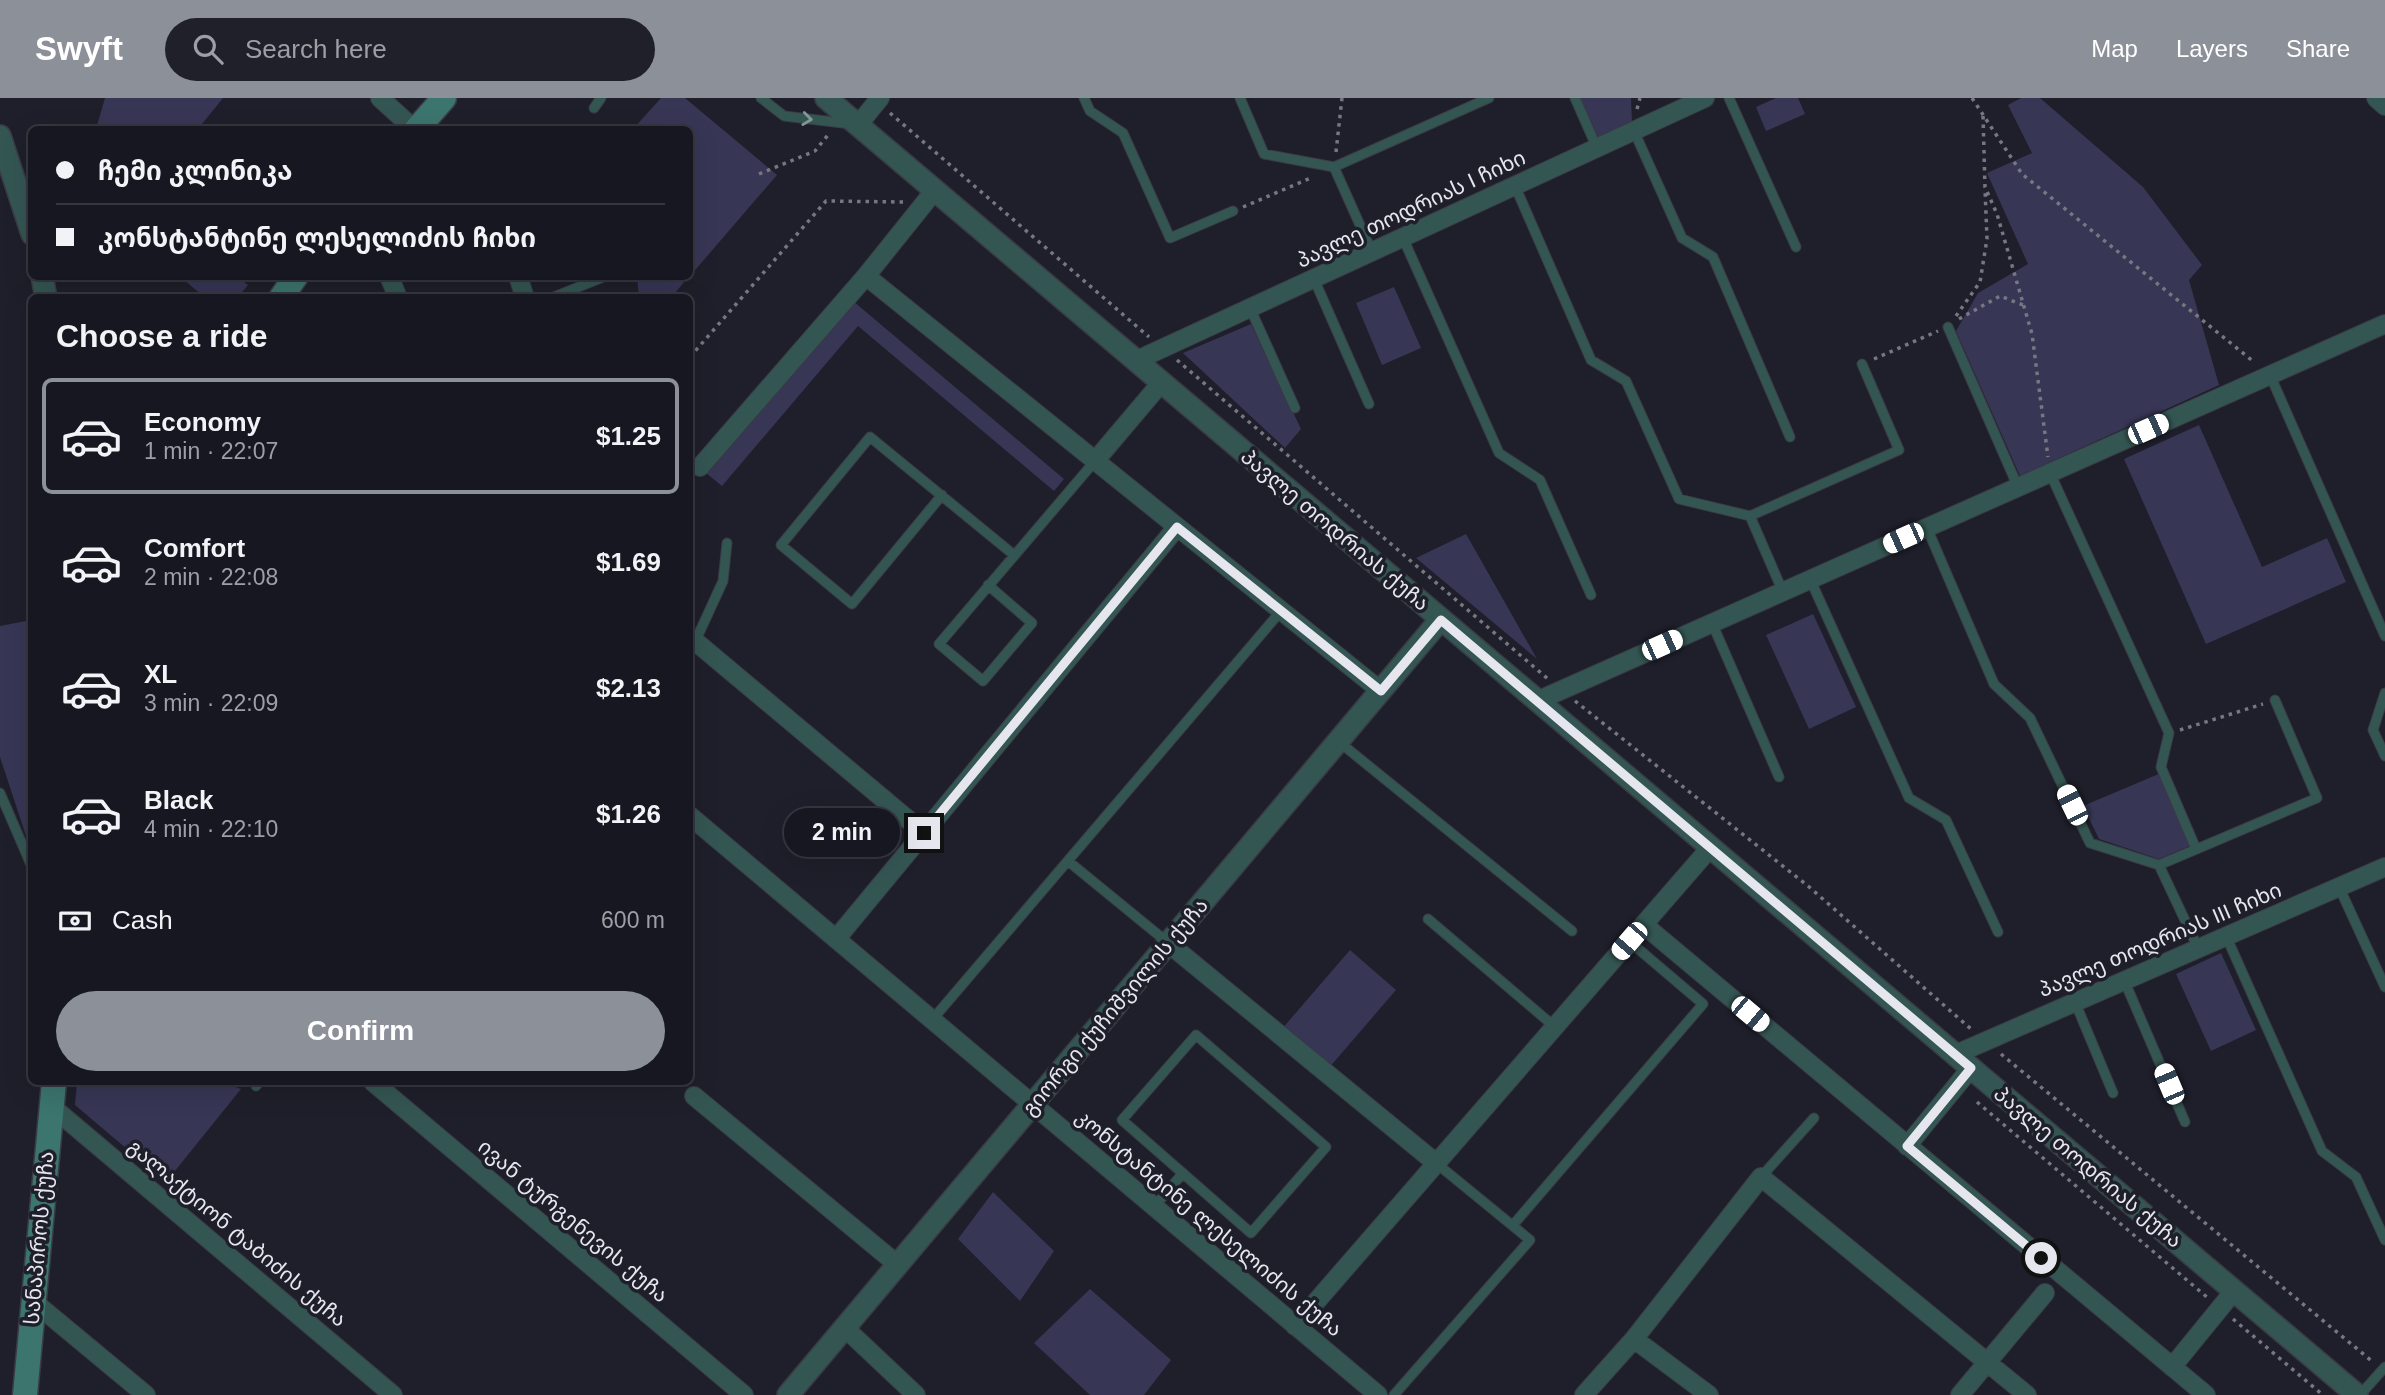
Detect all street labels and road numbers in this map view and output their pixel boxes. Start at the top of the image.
street label: პავლე თოდრიას I ჩიხი [1293,145,1530,274]
street label: პავლე თოდრიას ქუჩა [1236,444,1434,616]
street label: პავლე თოდრიას III ჩიხი [2035,878,2285,1003]
street label: გიორგი ქუჩიშვილის ქუჩა [1017,894,1214,1121]
street label: პავლე თოდრიას ქუჩა [1989,1081,2187,1253]
street label: კონსტანტინე ლესელიძის ქუჩა [1070,1104,1347,1342]
street label: გალაქტიონ ტაბიძის ქუჩა [122,1134,351,1332]
street label: ივან ტურგენევის ქუჩა [473,1135,673,1307]
street label: სანაპიროს ქუჩა [19,1150,59,1326]

